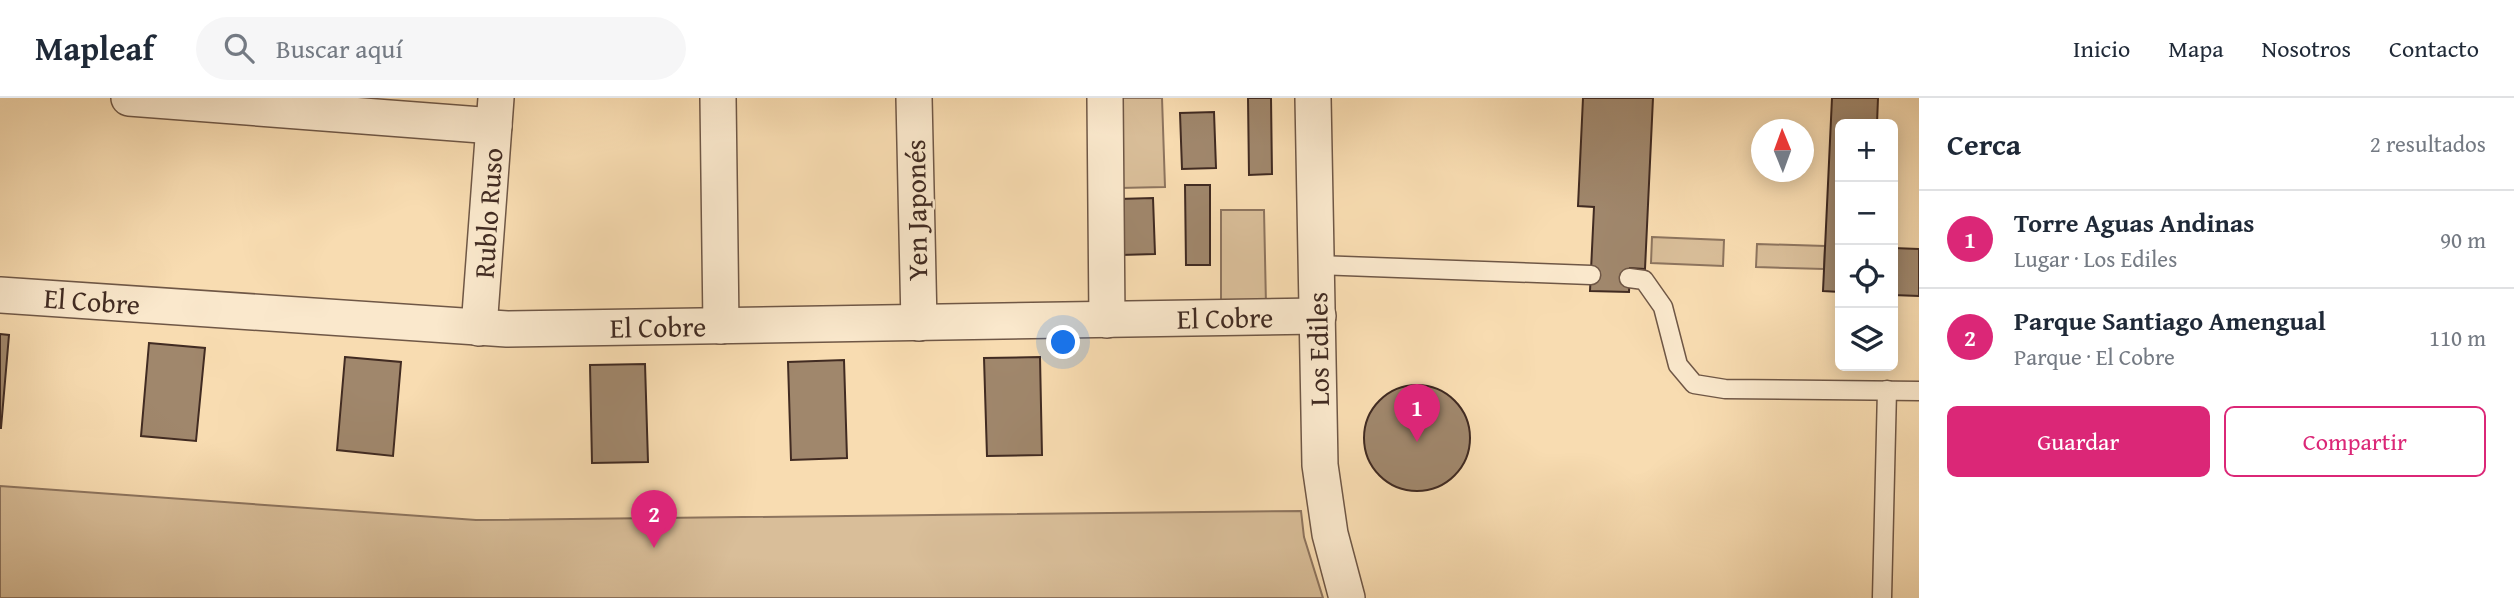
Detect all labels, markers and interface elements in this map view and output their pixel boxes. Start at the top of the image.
search box [196,17,686,80]
text: Mapleaf [35,24,154,72]
icon: search [220,29,258,67]
text: Buscar aquí [276,29,403,68]
text: Inicio [2073,31,2130,66]
text: Mapa [2168,31,2224,66]
text: Nosotros [2262,31,2351,66]
text: Contacto [2389,31,2479,66]
north arrow [1751,119,1814,182]
map controls [1835,119,1898,371]
button: + [1835,119,1898,182]
text: Cerca [1947,122,2021,166]
text: 2 resultados [2370,127,2486,160]
street label: Yen Japonés [894,139,937,281]
street label: Rublo Ruso [462,146,513,280]
button: − [1835,182,1898,245]
text: Torre Aguas Andinas [2014,203,2254,242]
text: 1 [1964,223,1976,256]
text: 90 m [2440,223,2486,256]
text: Lugar · Los Ediles [2014,242,2177,275]
button: locate [1835,245,1898,308]
street label: El Cobre [42,277,142,324]
street label: Los Ediles [1296,292,1339,407]
street label: El Cobre [1176,296,1274,339]
text: Parque Santiago Amengual [2014,301,2326,340]
street label: El Cobre [609,305,707,348]
button: layers [1835,308,1898,371]
text: 2 [1964,321,1976,354]
text: 110 m [2429,321,2486,354]
your location [1046,325,1080,359]
text: Parque · El Cobre [2014,340,2175,373]
pin: 1 [1394,384,1440,442]
button: Guardar [1947,406,2210,477]
button: Compartir [2224,406,2486,477]
pin: 2 [631,490,677,548]

